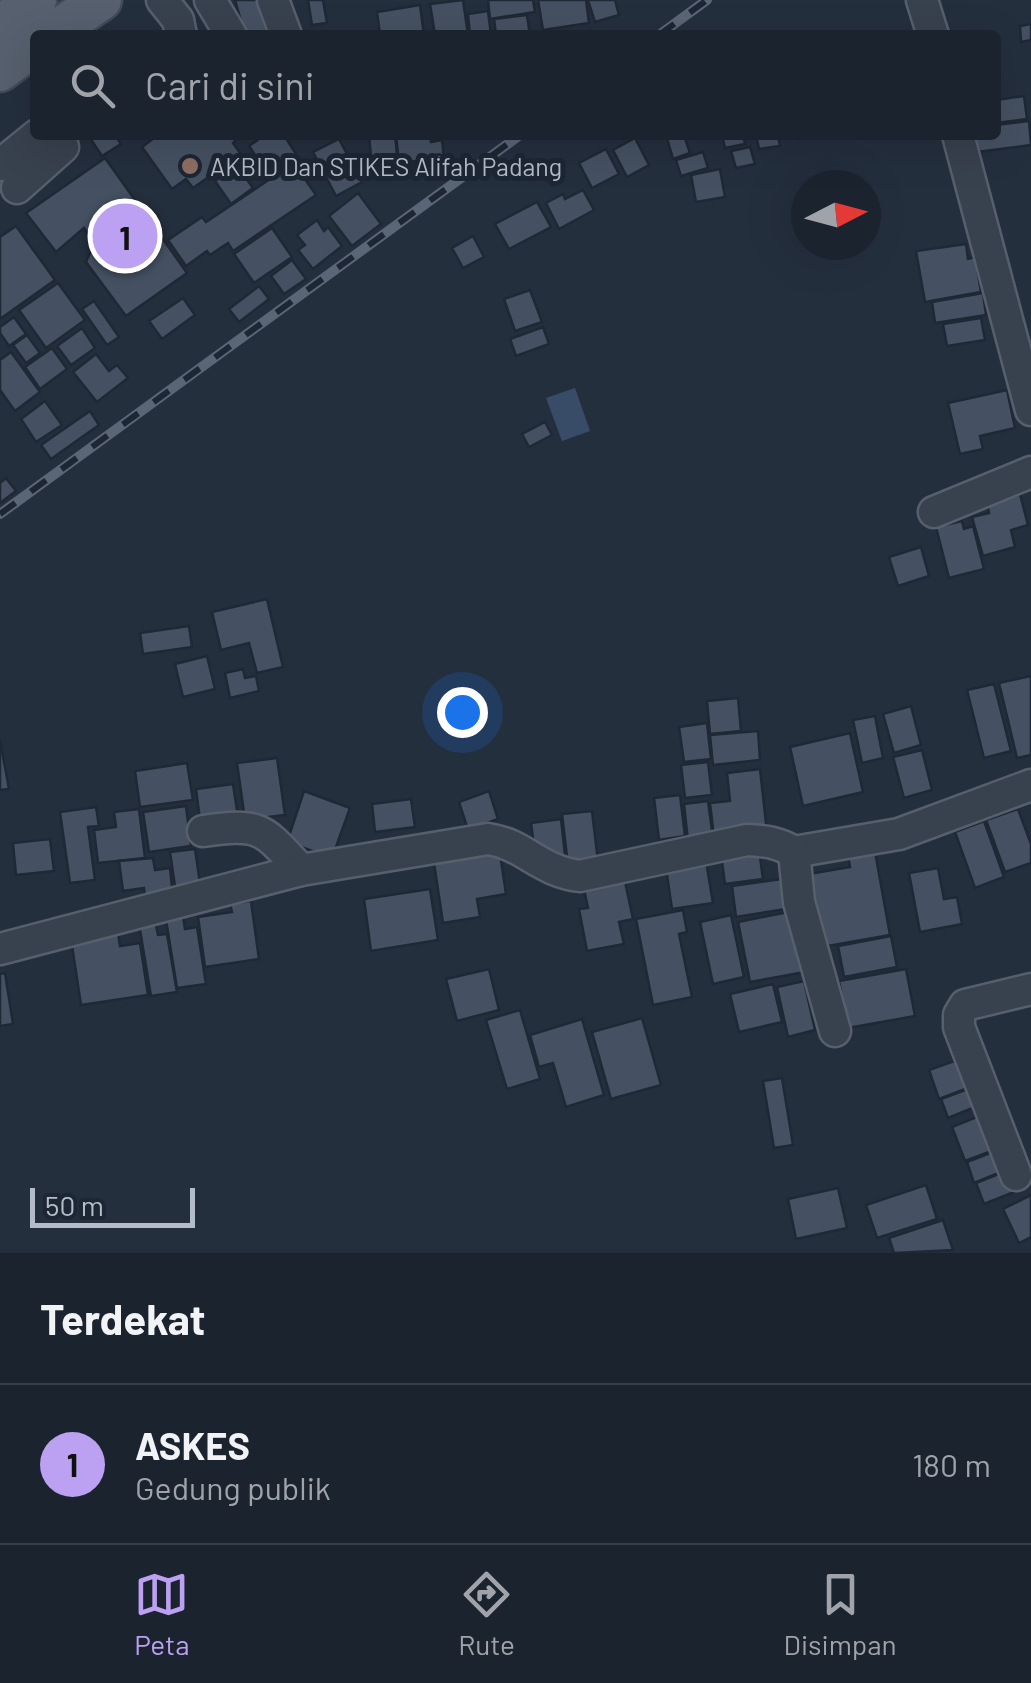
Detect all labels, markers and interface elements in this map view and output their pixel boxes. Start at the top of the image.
search box [30,30,1001,140]
icon: search [65,58,120,113]
text: Cari di sini [145,62,315,108]
place label: AKBID Dan STIKES Alifah Padang [210,151,562,181]
marker: AKBID Dan STIKES Alifah Padang [179,155,201,177]
north arrow [791,170,881,260]
pin: 1 [92,198,158,274]
your location [437,687,488,738]
scale bar [30,1183,195,1228]
text: 50 m [45,1188,104,1222]
text: Terdekat [40,1293,205,1343]
text: ASKES [135,1422,250,1468]
text: 1 [67,1445,78,1483]
text: 180 m [912,1445,991,1483]
text: Gedung publik [135,1468,331,1506]
tab: Peta [134,1567,190,1661]
tab: Rute [458,1567,515,1661]
tab: Disimpan [784,1567,897,1661]

